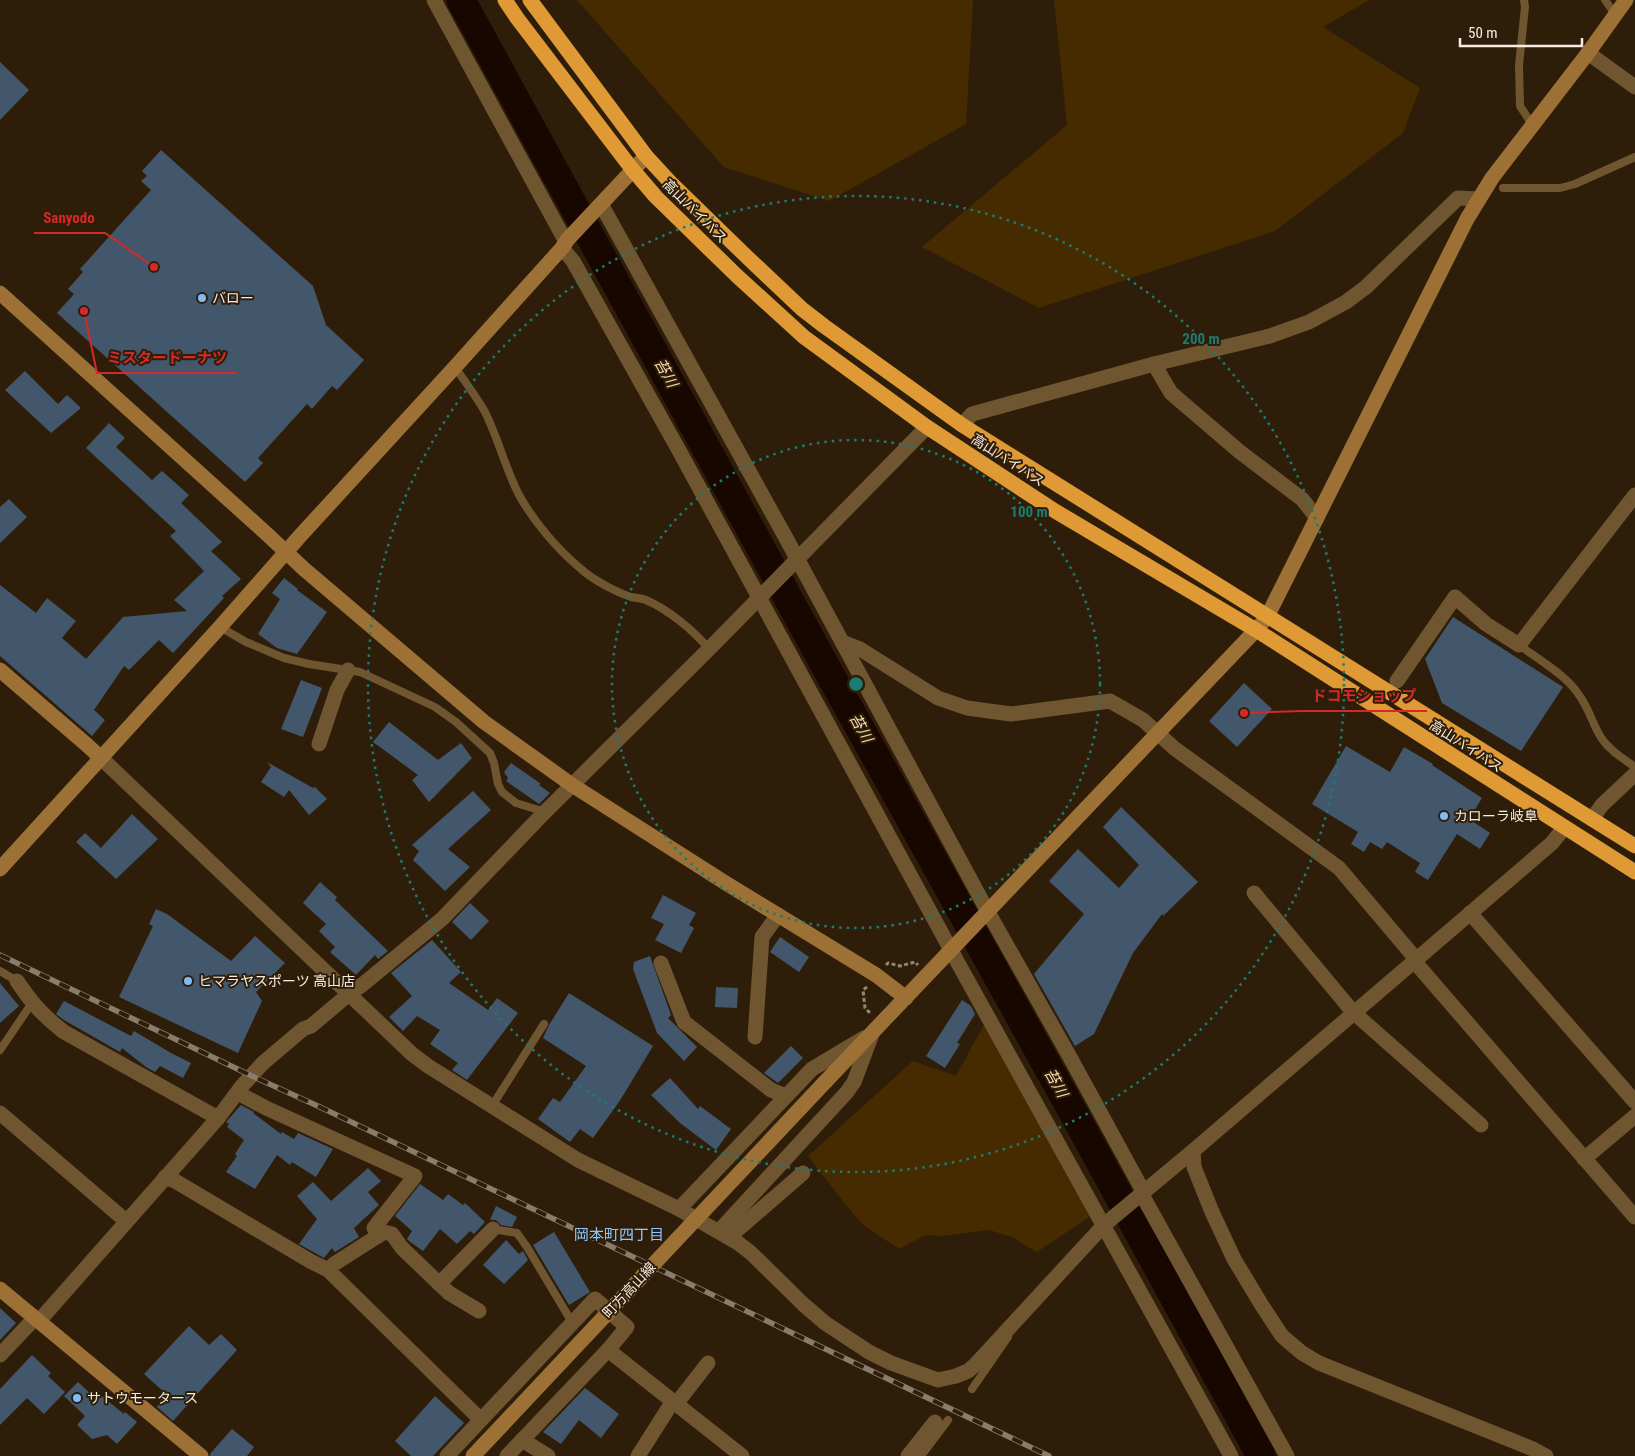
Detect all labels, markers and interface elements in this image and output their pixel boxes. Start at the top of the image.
scale bar [1460,15,1582,47]
text: 50 m [1468,24,1498,42]
street label: 高山バイパス [660,176,730,246]
callout: Sanyodo [34,203,105,233]
text: Sanyodo [43,209,95,227]
place label: バロー [212,290,254,306]
marker: バロー [196,292,208,304]
text: 200 m [1182,330,1220,348]
callout: ミスタードーナツ [97,343,237,373]
text: ミスタードーナツ [107,349,227,367]
water label: 苔川 [651,356,682,392]
street label: 高山バイパス [969,430,1047,490]
text: 100 m [1010,503,1048,521]
centre of rings [847,675,865,693]
callout: ドコモショップ [1302,681,1427,711]
text: ドコモショップ [1311,687,1417,705]
water label: 苔川 [846,711,877,747]
street label: 高山バイパス [1427,716,1505,776]
place label: カローラ岐阜 [1454,808,1538,824]
marker: カローラ岐阜 [1438,810,1450,822]
place label: ヒマラヤスポーツ 高山店 [198,973,355,989]
marker: ヒマラヤスポーツ 高山店 [182,975,194,987]
water label: 苔川 [1041,1066,1072,1102]
district label: 岡本町四丁目 [574,1226,664,1244]
street label: 町方高山線 [599,1259,659,1321]
place label: サトウモータース [87,1390,198,1406]
marker: サトウモータース [71,1392,83,1404]

